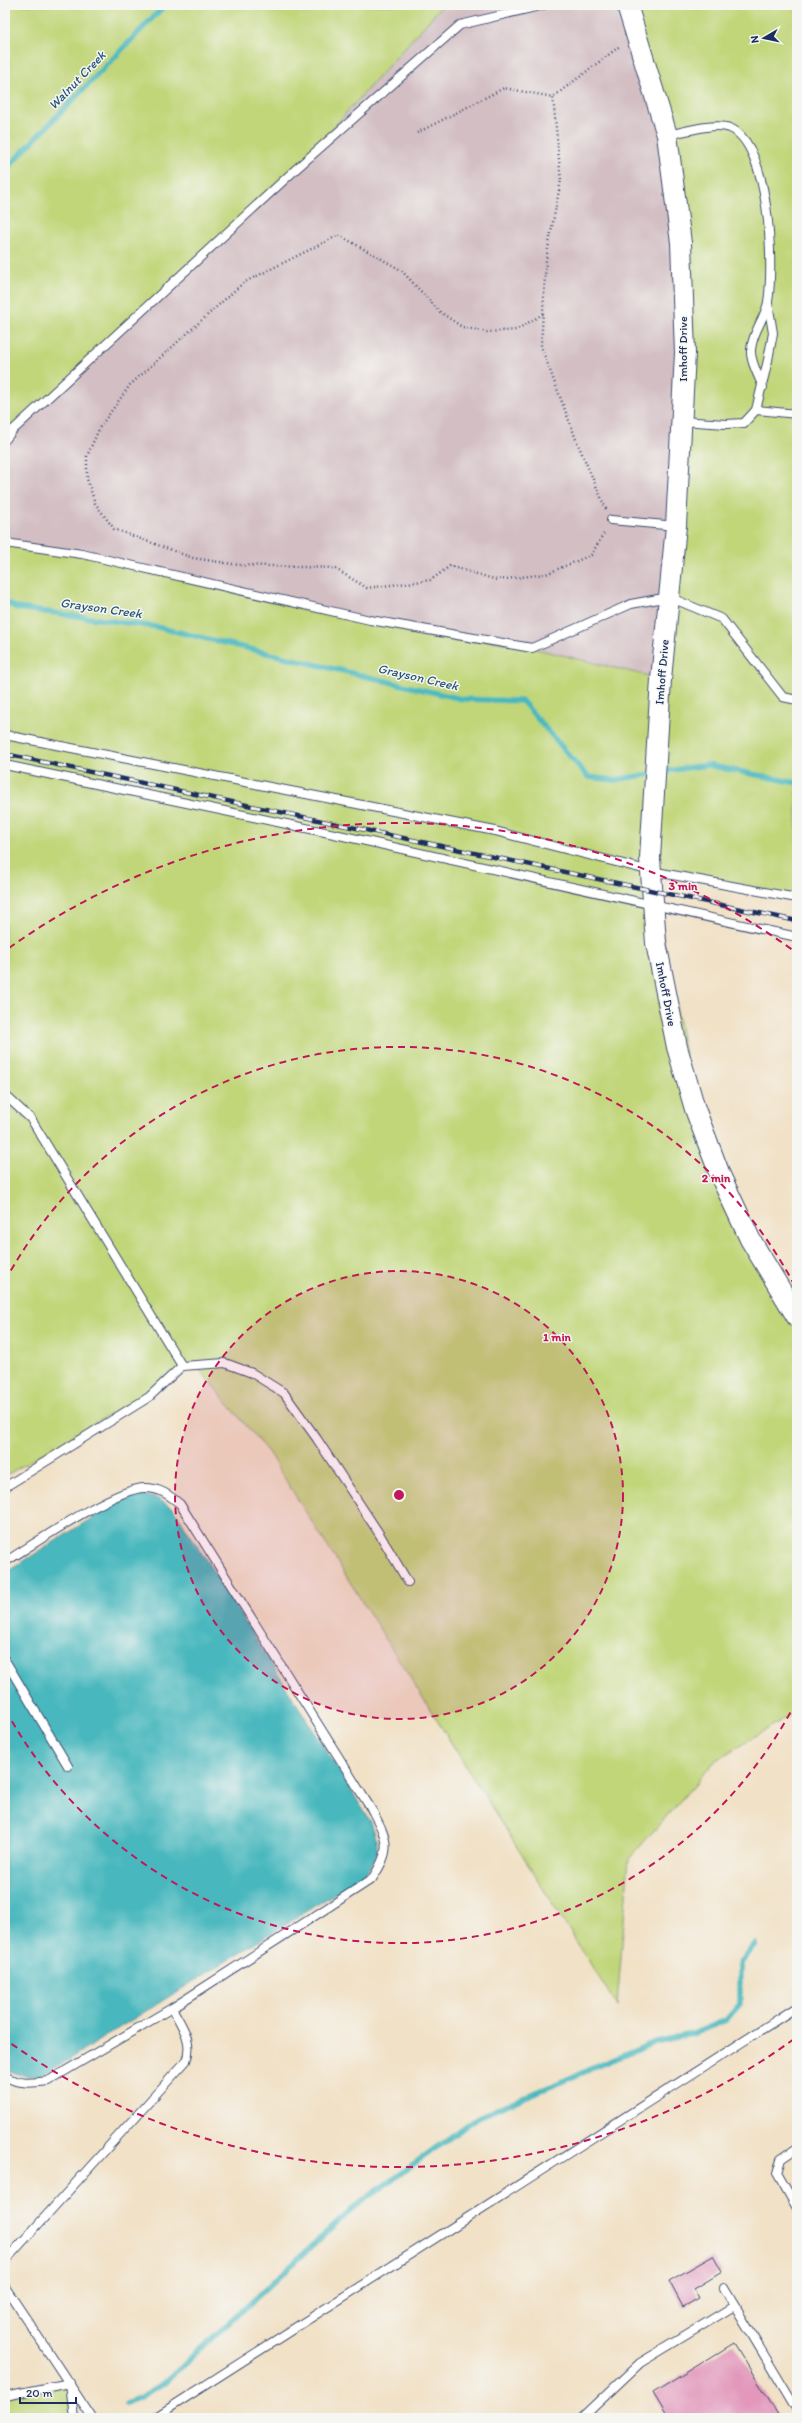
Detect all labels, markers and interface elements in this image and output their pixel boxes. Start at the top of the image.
north arrow [744,18,784,58]
text: N [748,35,762,44]
water label: Walnut Creek [45,47,110,112]
street label: Imhoff Drive [676,316,690,382]
water label: Grayson Creek [59,595,144,621]
street label: Imhoff Drive [652,639,672,705]
water label: Grayson Creek [376,660,461,694]
text: 3 min [669,879,698,893]
street label: Imhoff Drive [653,961,679,1028]
text: 2 min [702,1171,731,1185]
text: 1 min [543,1330,572,1344]
centre of rings [392,1488,406,1502]
scale bar [20,2379,76,2405]
text: 20 m [26,2386,53,2400]

